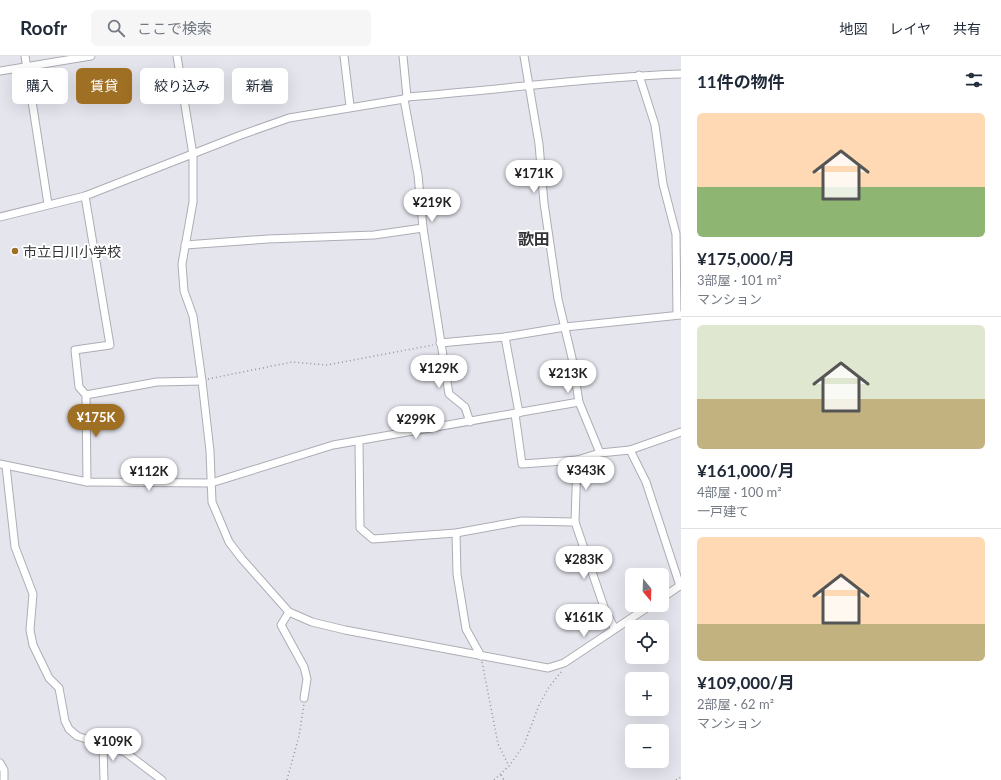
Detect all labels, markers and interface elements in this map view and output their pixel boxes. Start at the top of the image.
search box [91,10,371,46]
text: Roofr [20,16,67,39]
icon: search [105,17,127,39]
text: ここで検索 [137,19,212,37]
text: 地図 [839,20,867,37]
text: レイヤ [889,20,931,37]
text: 共有 [953,20,981,37]
chip: 購入 [12,68,68,104]
chip: 賃貸 [76,68,132,104]
chip: 絞り込み [140,68,224,104]
chip: 新着 [232,68,288,104]
icon: filters [963,69,985,91]
text: 11件の物件 [697,71,785,92]
icon: home [805,139,877,211]
pin: ¥171K [506,160,562,194]
text: ¥171K [514,165,554,181]
pin: ¥219K [404,189,460,223]
text: ¥219K [412,194,452,210]
district label: 歌田 [518,229,550,248]
place label: 市立日川小学校 [23,243,121,260]
marker: 市立日川小学校 [10,246,20,256]
text: ¥175,000/月 [697,248,795,269]
text: 3部屋 · 101 m² [697,272,782,288]
text: マンション [697,291,762,307]
icon: home [805,351,877,423]
pin: ¥129K [411,355,467,389]
text: ¥129K [419,360,459,376]
pin: ¥213K [540,360,596,394]
text: ¥213K [548,365,588,381]
pin: ¥175K [68,404,124,438]
pin: ¥299K [388,406,444,440]
text: ¥175K [76,409,116,425]
text: ¥299K [396,411,436,427]
pin: ¥343K [558,457,614,491]
pin: ¥112K [121,458,177,492]
text: ¥161,000/月 [697,460,795,481]
text: ¥343K [566,462,606,478]
text: ¥112K [129,463,169,479]
text: 4部屋 · 100 m² [697,484,782,500]
text: 一戸建て [697,503,749,519]
pin: ¥283K [556,546,612,580]
text: ¥283K [564,551,604,567]
icon: home [805,563,877,635]
north arrow [625,568,669,612]
map controls [625,568,669,768]
pin: ¥161K [556,604,612,638]
text: ¥161K [564,609,604,625]
button: locate [625,620,669,664]
button: + [625,672,669,716]
text: ¥109,000/月 [697,672,795,693]
text: 2部屋 · 62 m² [697,696,774,712]
text: マンション [697,715,762,731]
button: − [625,724,669,768]
pin: ¥109K [85,728,141,762]
text: ¥109K [93,733,133,749]

